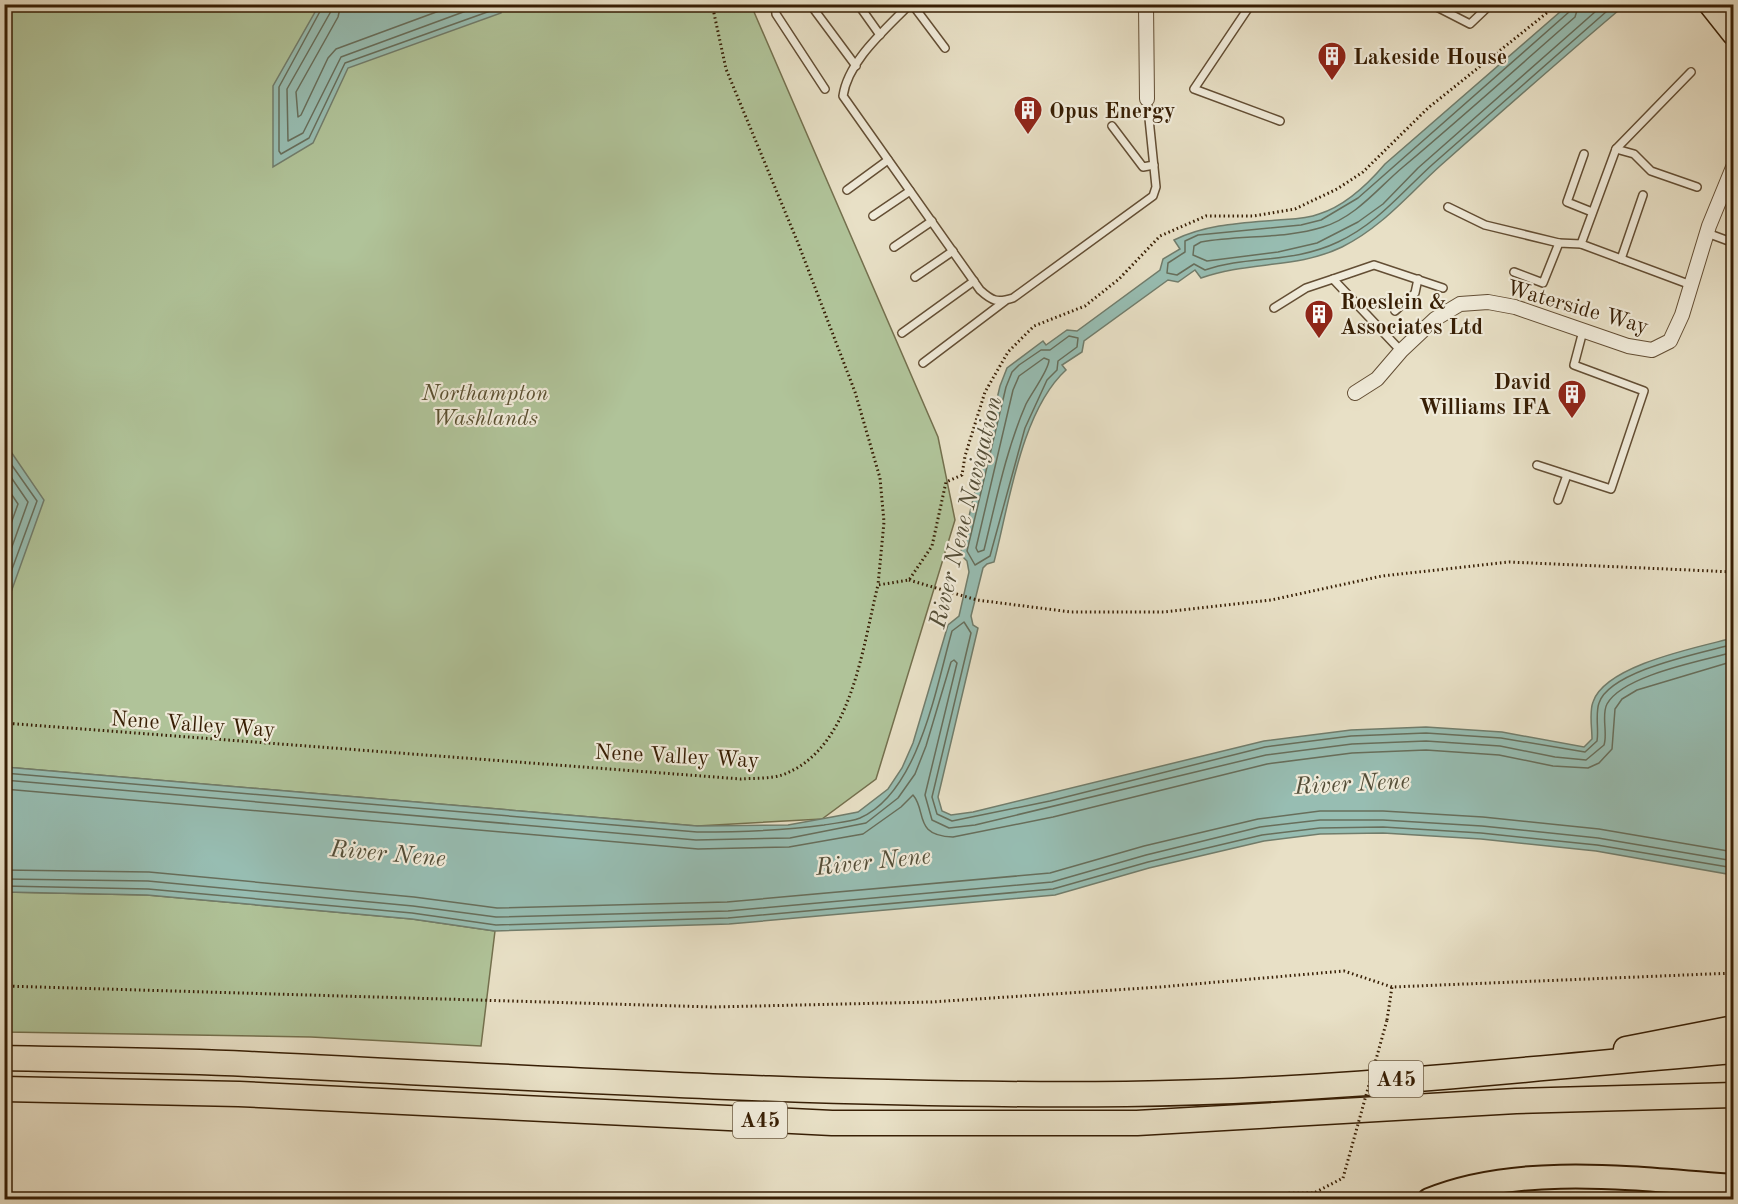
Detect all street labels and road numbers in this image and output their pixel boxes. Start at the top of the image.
street label: Waterside Way [1504,277,1651,339]
street label: Nene Valley Way [110,708,276,742]
street label: Nene Valley Way [594,742,760,772]
road number: A45 [1369,1061,1423,1097]
road number: A45 [733,1102,787,1138]

